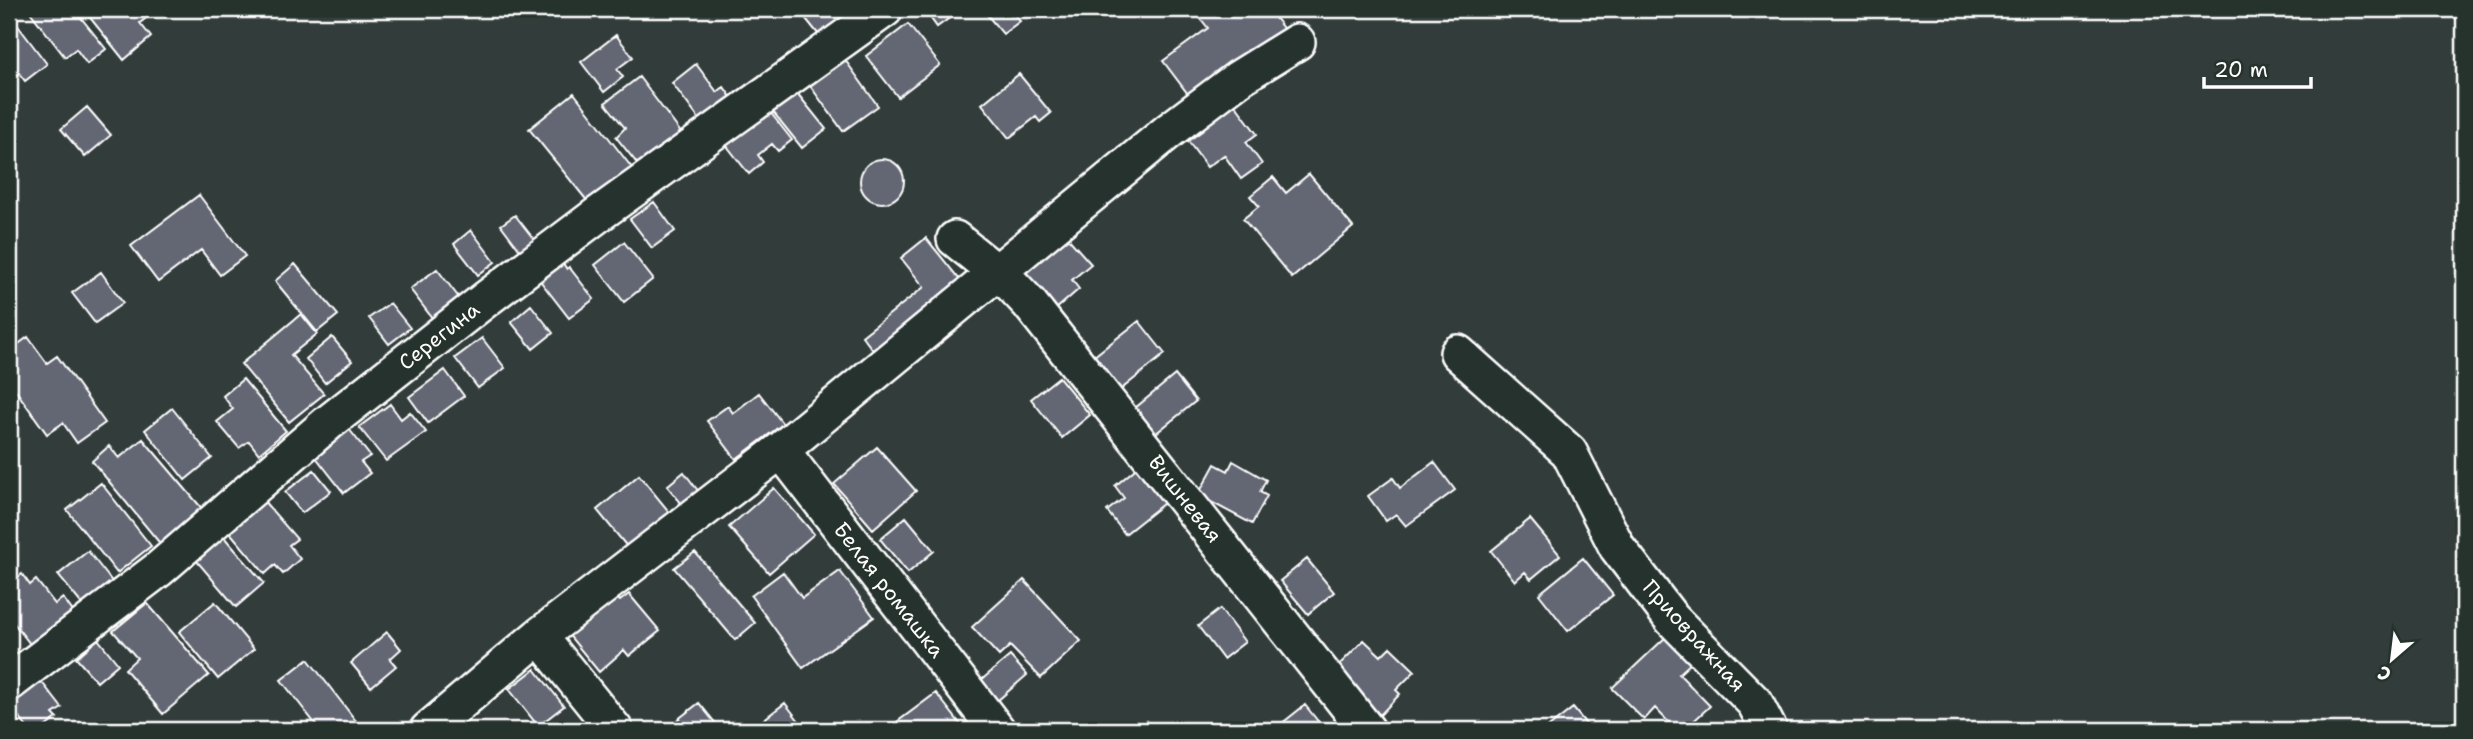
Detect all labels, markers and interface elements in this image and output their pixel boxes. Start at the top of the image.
scale bar [2204,46,2310,90]
text: 20 m [2214,56,2268,84]
street label: Серегина [393,296,485,376]
street label: Вишневая [1142,449,1228,549]
street label: Белая ромашка [827,516,951,664]
street label: Приовражная [1636,574,1752,698]
north arrow [2358,624,2428,694]
text: С [2373,660,2395,687]

